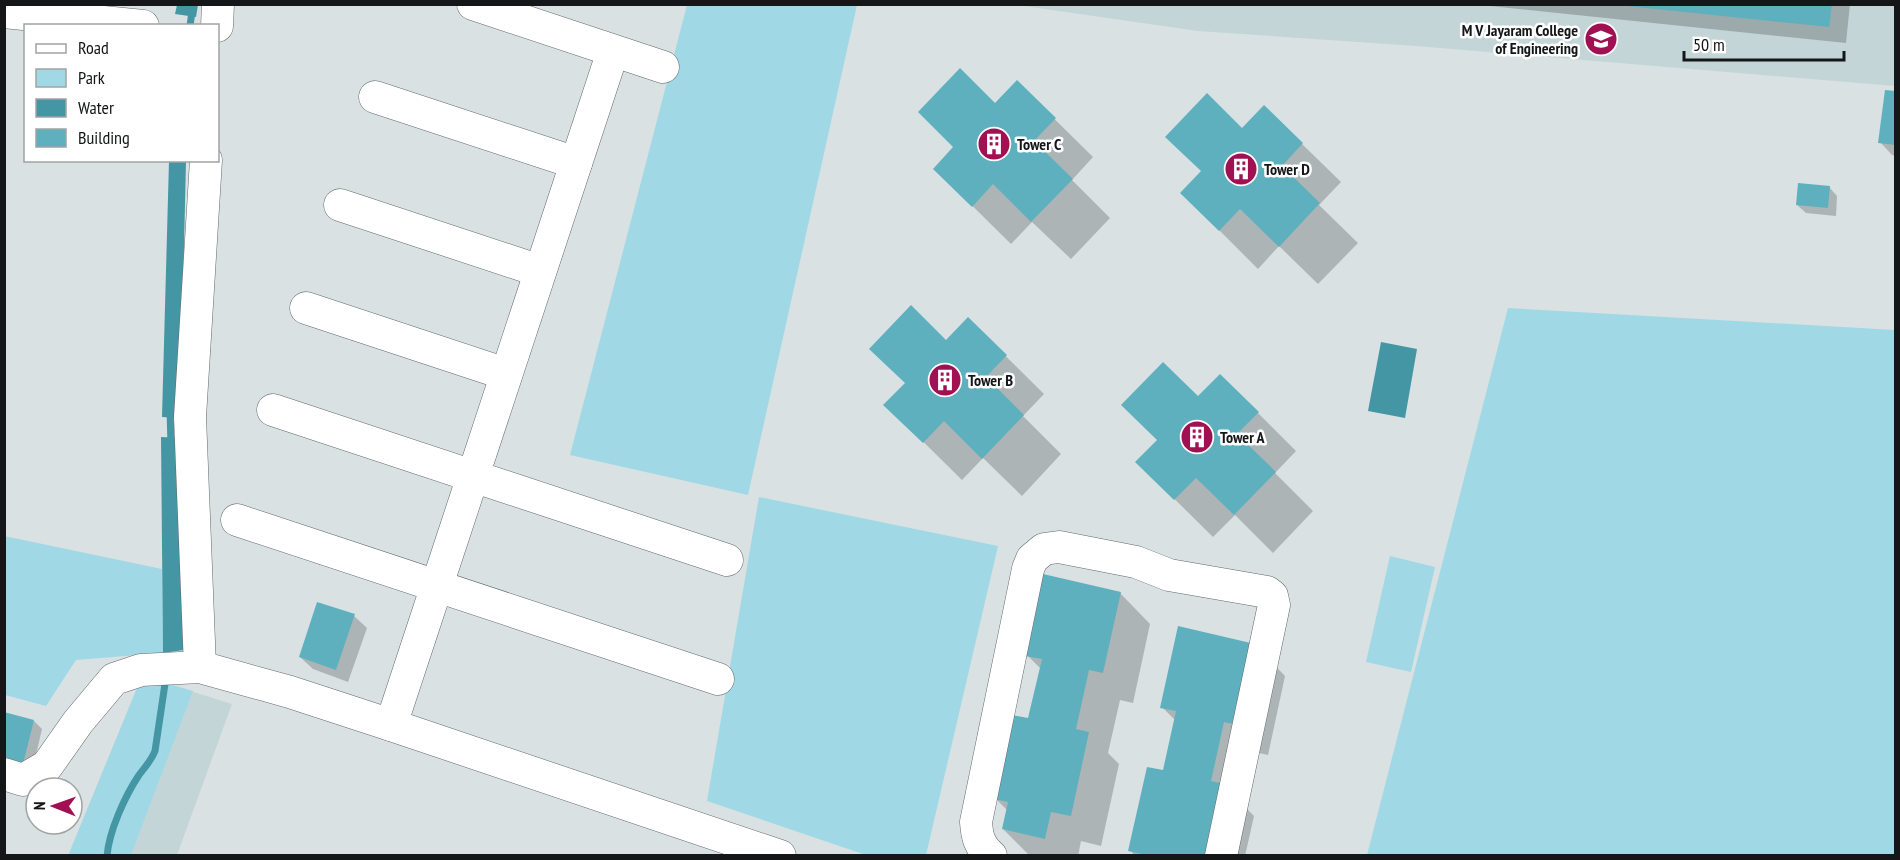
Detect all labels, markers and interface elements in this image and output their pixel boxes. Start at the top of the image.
place label: M V Jayaram College of Engineering [1462,20,1578,58]
school or university icon: M V Jayaram College of Engineering [1583,21,1619,57]
legend [24,24,219,162]
scale bar [1684,24,1844,62]
text: 50 m [1693,33,1725,56]
text: Road [78,36,109,59]
text: Park [78,66,105,89]
text: Water [78,96,114,119]
text: Building [78,126,130,149]
building icon: Tower C [976,126,1012,162]
place label: Tower C [1017,134,1062,154]
building icon: Tower D [1223,151,1259,187]
place label: Tower D [1264,159,1310,179]
building icon: Tower B [927,362,963,398]
place label: Tower B [968,370,1013,390]
building icon: Tower A [1179,419,1215,455]
place label: Tower A [1220,427,1266,447]
north arrow [24,776,84,836]
text: N [29,801,49,810]

